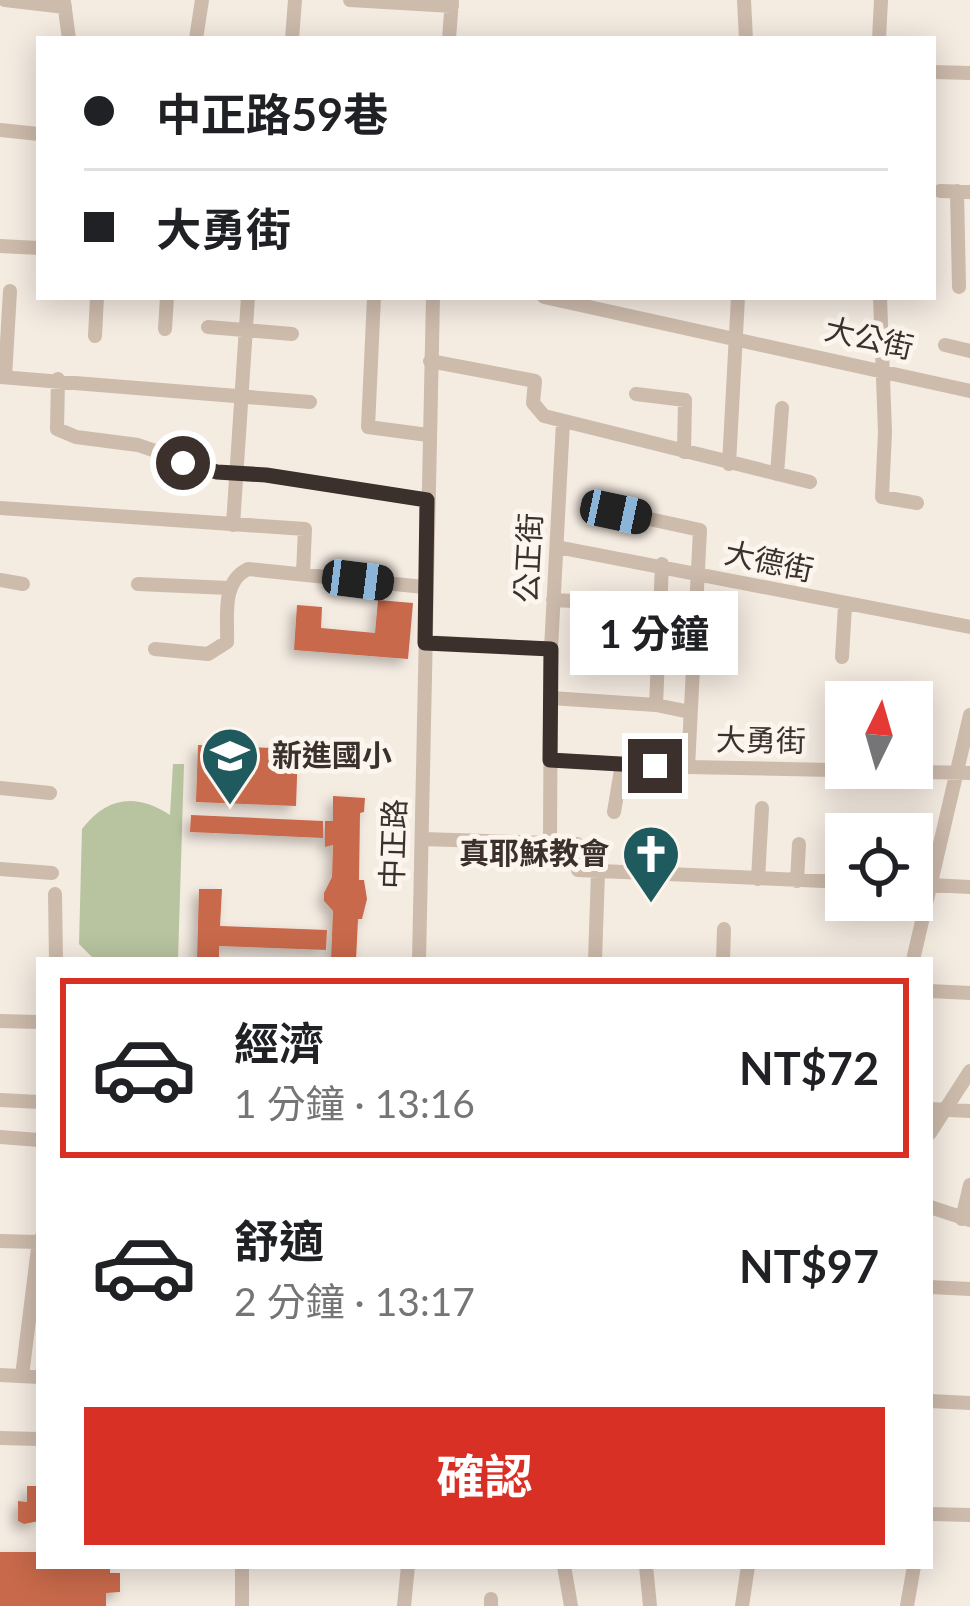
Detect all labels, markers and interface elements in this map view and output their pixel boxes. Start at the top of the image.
text: 中正路59巷 [156,87,388,141]
text: 大勇街 [156,202,291,256]
street label: 大公街 [822,309,917,365]
route start [156,436,210,490]
car [577,487,655,537]
street label: 公正街 [507,512,547,604]
street label: 大德街 [722,533,817,587]
car [320,558,396,602]
callout: 1 分鐘 [571,592,739,676]
text: 1 分鐘 [599,610,709,656]
north arrow [825,681,933,789]
map controls [825,681,933,921]
street label: 大勇街 [716,720,806,758]
school or university icon: 新進國小 [199,725,261,807]
place label: 新進國小 [272,736,392,772]
route end [628,739,682,793]
street label: 中正路 [372,798,412,890]
button: locate [825,813,933,921]
church icon: 真耶穌教會 [620,823,682,905]
place label: 真耶穌教會 [459,834,610,870]
icon: car [90,1014,198,1122]
text: 經濟 [234,1016,324,1070]
text: NT$72 [739,1041,879,1095]
text: 1 分鐘 · 13:16 [234,1080,475,1126]
icon: car [90,1212,198,1320]
text: 舒適 [234,1214,324,1268]
text: NT$97 [739,1239,879,1293]
text: 2 分鐘 · 13:17 [234,1278,475,1324]
button: 確認 [84,1407,885,1545]

